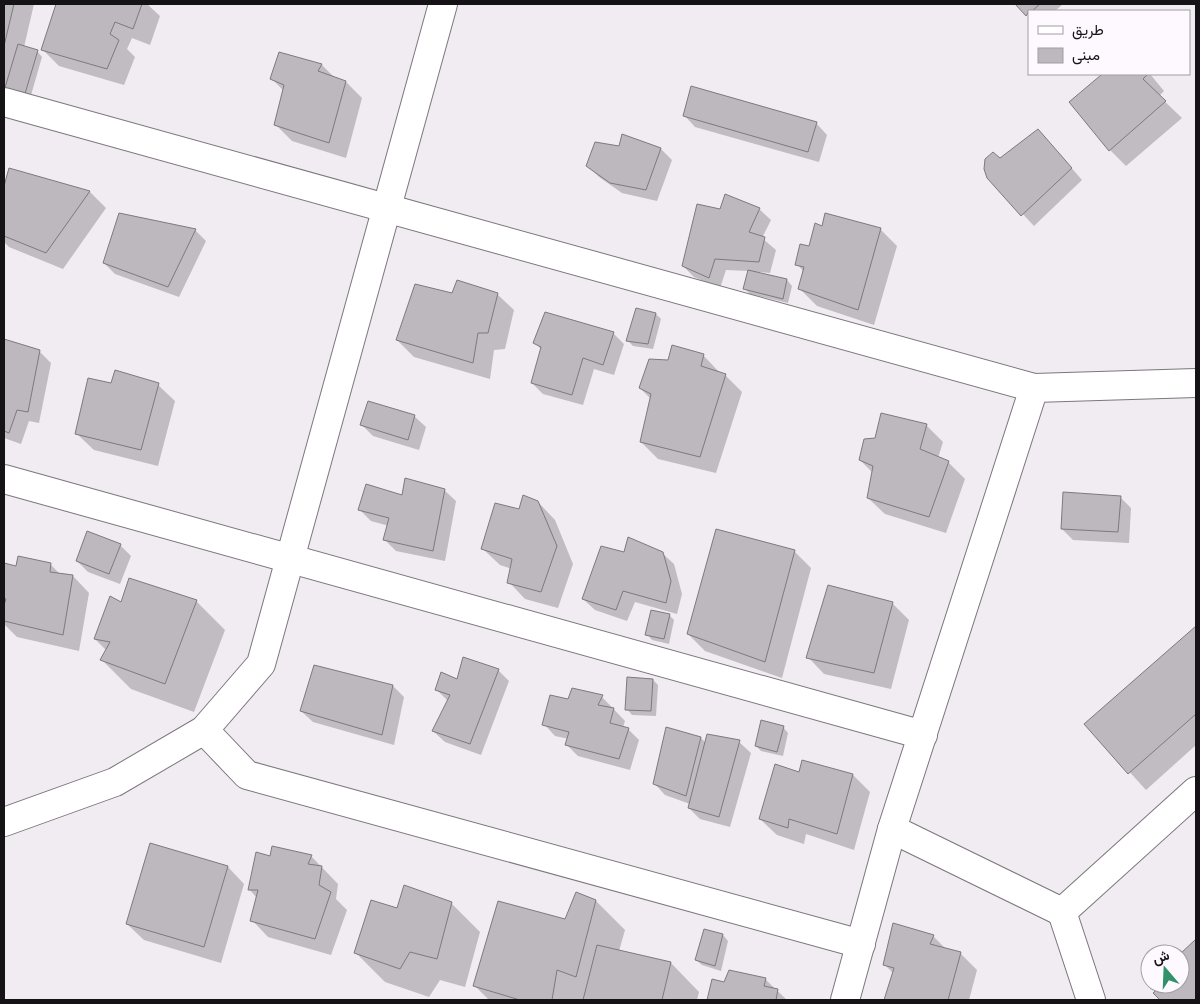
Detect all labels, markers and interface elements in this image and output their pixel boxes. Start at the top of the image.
legend [1028,10,1190,75]
text: طريق [1072,22,1104,41]
text: مبنى [1072,47,1100,66]
north arrow [1140,944,1190,994]
text: ش [1151,947,1172,969]

